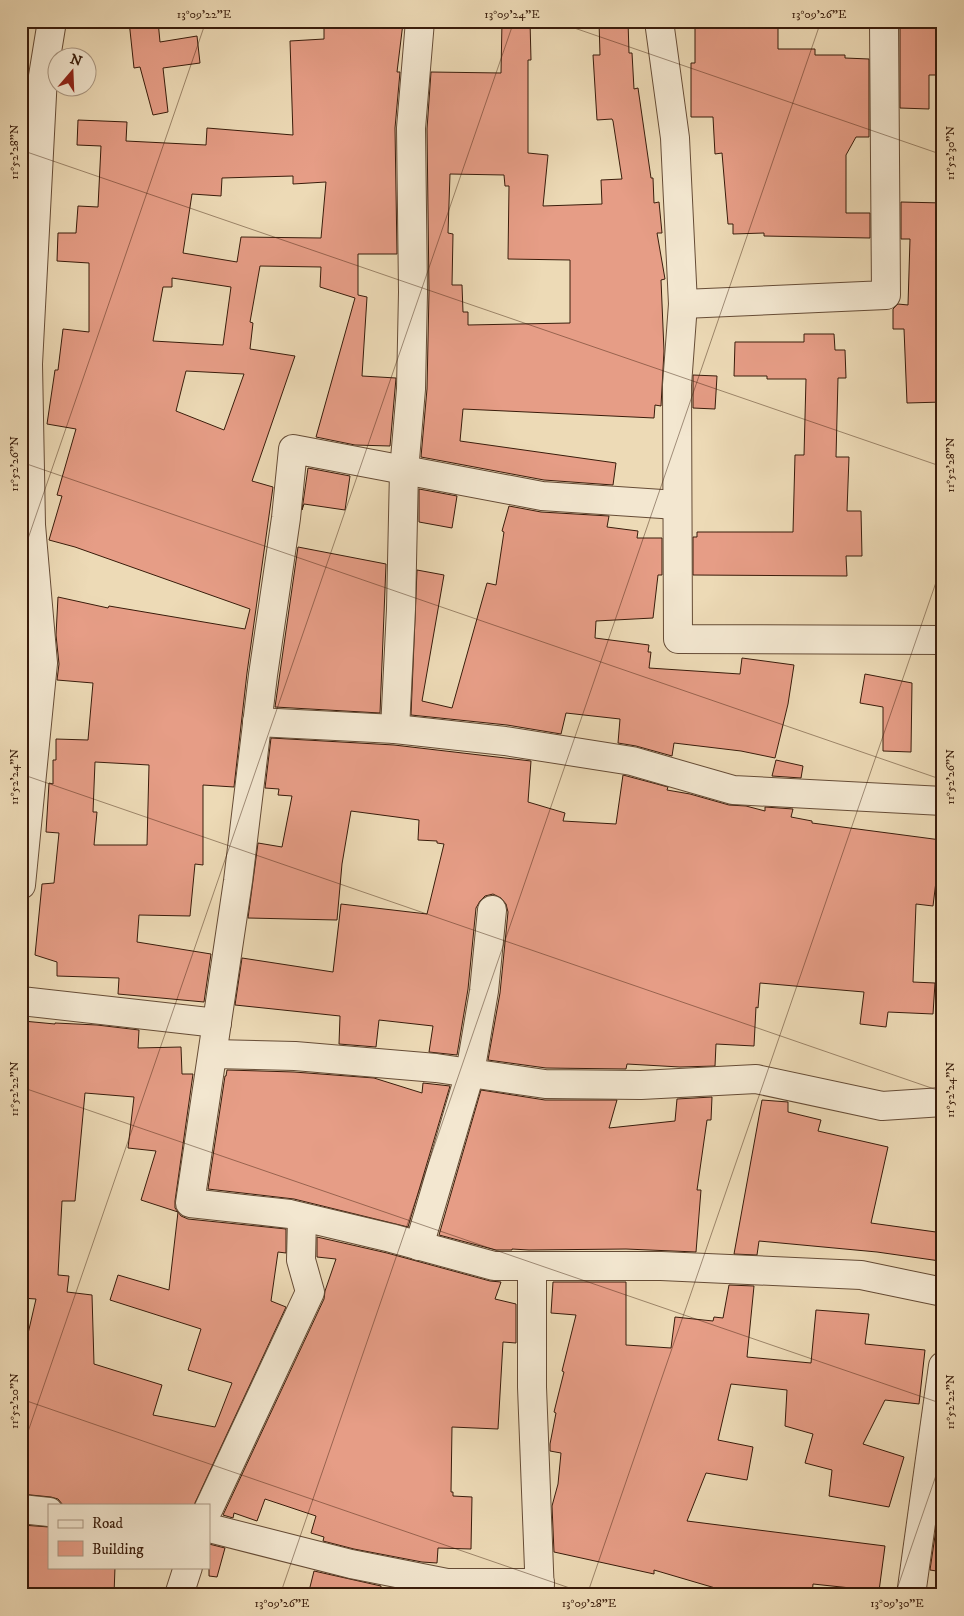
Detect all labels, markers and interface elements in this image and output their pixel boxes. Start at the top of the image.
text: 13°09'22"E [177,7,232,22]
text: 13°09'24"E [484,7,540,22]
text: 13°09'26"E [792,7,847,22]
north arrow [48,48,98,98]
text: N [68,50,85,71]
text: 11°52'28"N [7,124,22,180]
text: 11°52'30"N [943,126,958,180]
text: 11°52'26"N [7,436,22,492]
text: 11°52'28"N [943,437,958,493]
text: 11°52'24"N [7,749,22,805]
text: 11°52'26"N [943,749,958,805]
text: 11°52'22"N [7,1061,22,1117]
text: 11°52'24"N [943,1062,958,1118]
text: 11°52'20"N [7,1373,22,1429]
text: 11°52'22"N [943,1374,958,1430]
legend [48,1504,210,1568]
text: Road [92,1514,124,1533]
text: Building [92,1540,144,1559]
text: 13°09'26"E [255,1596,310,1611]
text: 13°09'28"E [562,1596,617,1611]
text: 13°09'30"E [870,1596,924,1611]

